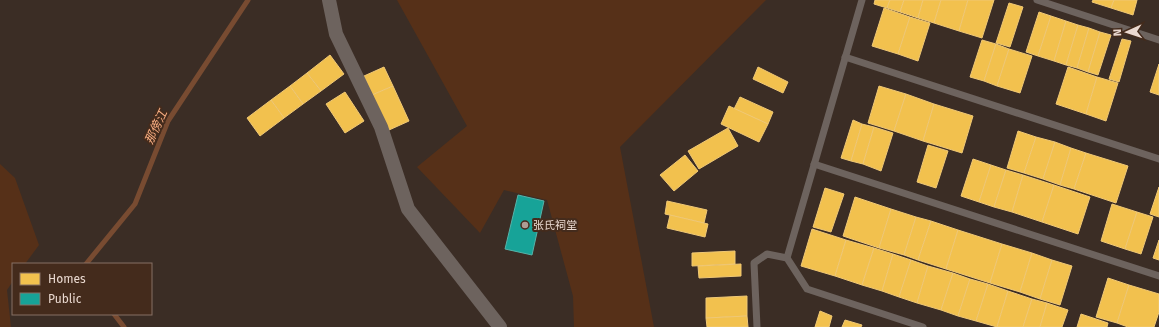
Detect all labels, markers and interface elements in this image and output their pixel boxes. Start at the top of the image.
north arrow [1107,12,1147,52]
text: N [1111,29,1124,36]
water label: 那傍江 [142,106,171,146]
place label: 张氏祠堂 [533,219,577,232]
marker: 张氏祠堂 [520,220,530,230]
legend [12,263,152,315]
text: Homes [48,272,86,286]
text: Public [48,292,82,306]

